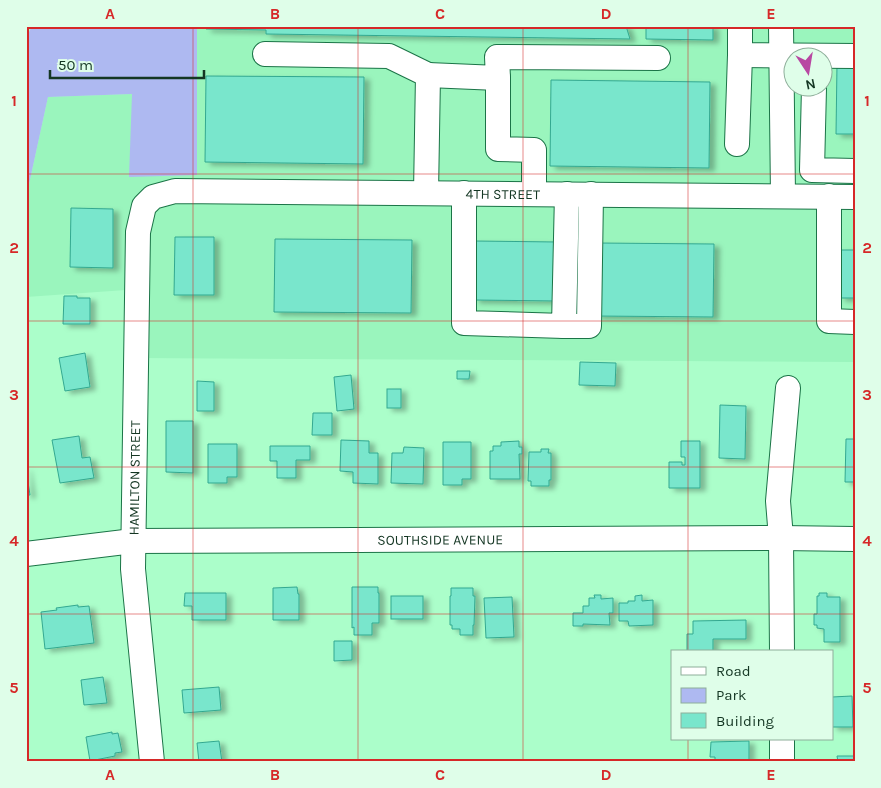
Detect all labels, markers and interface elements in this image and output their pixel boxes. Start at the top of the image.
text: A [105,4,115,23]
text: B [270,4,280,23]
text: C [435,4,445,23]
text: D [601,4,612,23]
text: E [766,4,776,23]
scale bar [50,48,204,80]
north arrow [784,48,834,98]
text: 50 m [58,56,93,74]
text: N [804,75,817,94]
text: 1 [11,91,17,110]
text: 1 [864,91,870,110]
street label: 4TH STREET [466,186,540,203]
text: 2 [9,238,19,257]
text: 2 [862,238,872,257]
text: 3 [9,385,19,404]
text: 3 [862,385,872,404]
street label: HAMILTON STREET [125,420,144,535]
text: 4 [9,531,19,550]
street label: SOUTHSIDE AVENUE [377,531,503,549]
text: 4 [862,531,872,550]
legend [671,650,834,740]
text: Road [716,662,751,680]
text: 5 [9,678,19,697]
text: 5 [862,678,872,697]
text: Park [716,686,746,704]
text: Building [716,712,774,730]
text: A [105,765,115,784]
text: B [270,765,280,784]
text: C [435,765,445,784]
text: D [601,765,612,784]
text: E [766,765,776,784]

